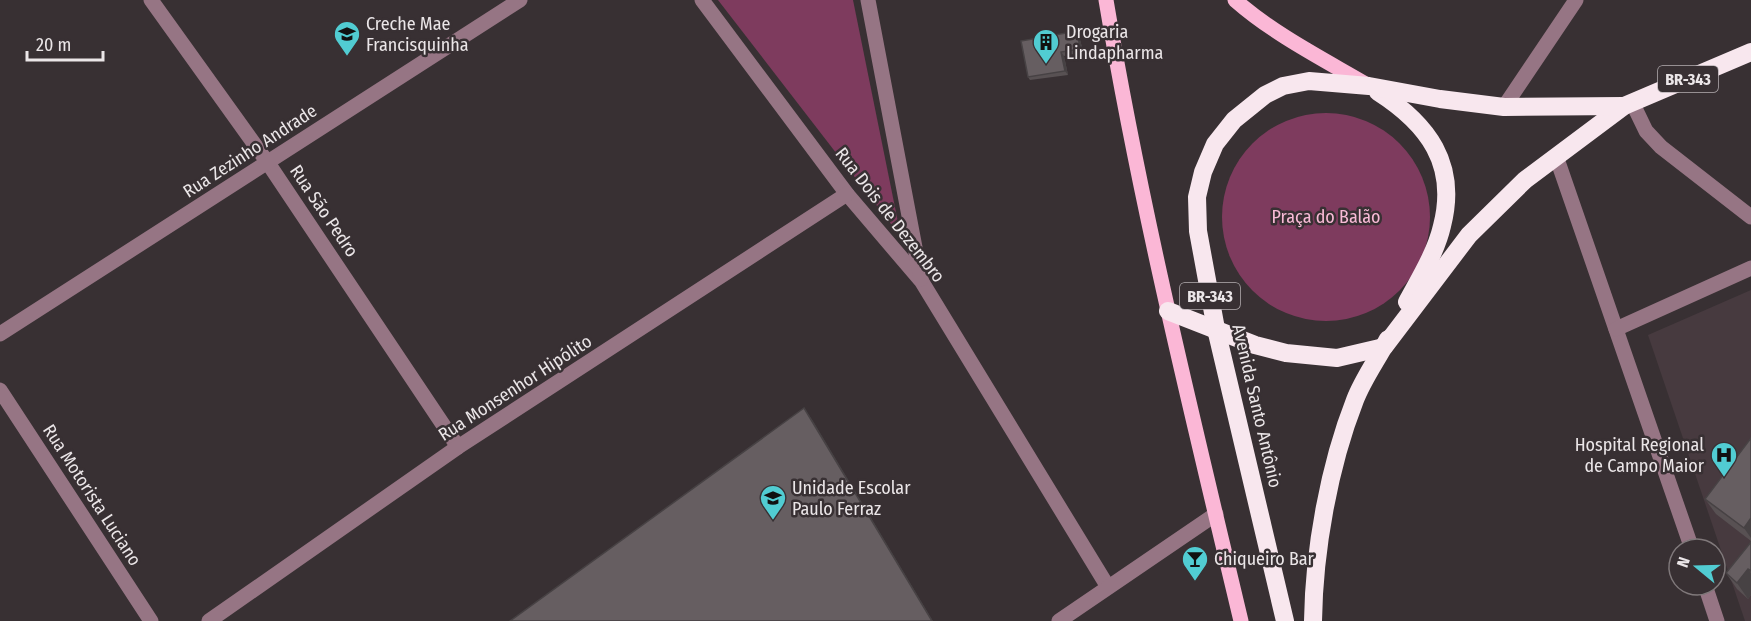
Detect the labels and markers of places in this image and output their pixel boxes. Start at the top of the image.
place label: Creche Mae Francisquinha [366,13,469,56]
school or university icon: Creche Mae Francisquinha [332,19,362,57]
place label: Drogaria Lindapharma [1066,21,1163,64]
building icon: Drogaria Lindapharma [1031,27,1061,65]
place label: Hospital Regional de Campo Maior [1575,434,1705,477]
hospital icon: Hospital Regional de Campo Maior [1709,440,1739,478]
place label: Unidade Escolar Paulo Ferraz [792,477,911,520]
school or university icon: Unidade Escolar Paulo Ferraz [758,483,788,521]
bar icon: Chiqueiro Bar [1180,544,1210,582]
place label: Chiqueiro Bar [1214,548,1315,570]

